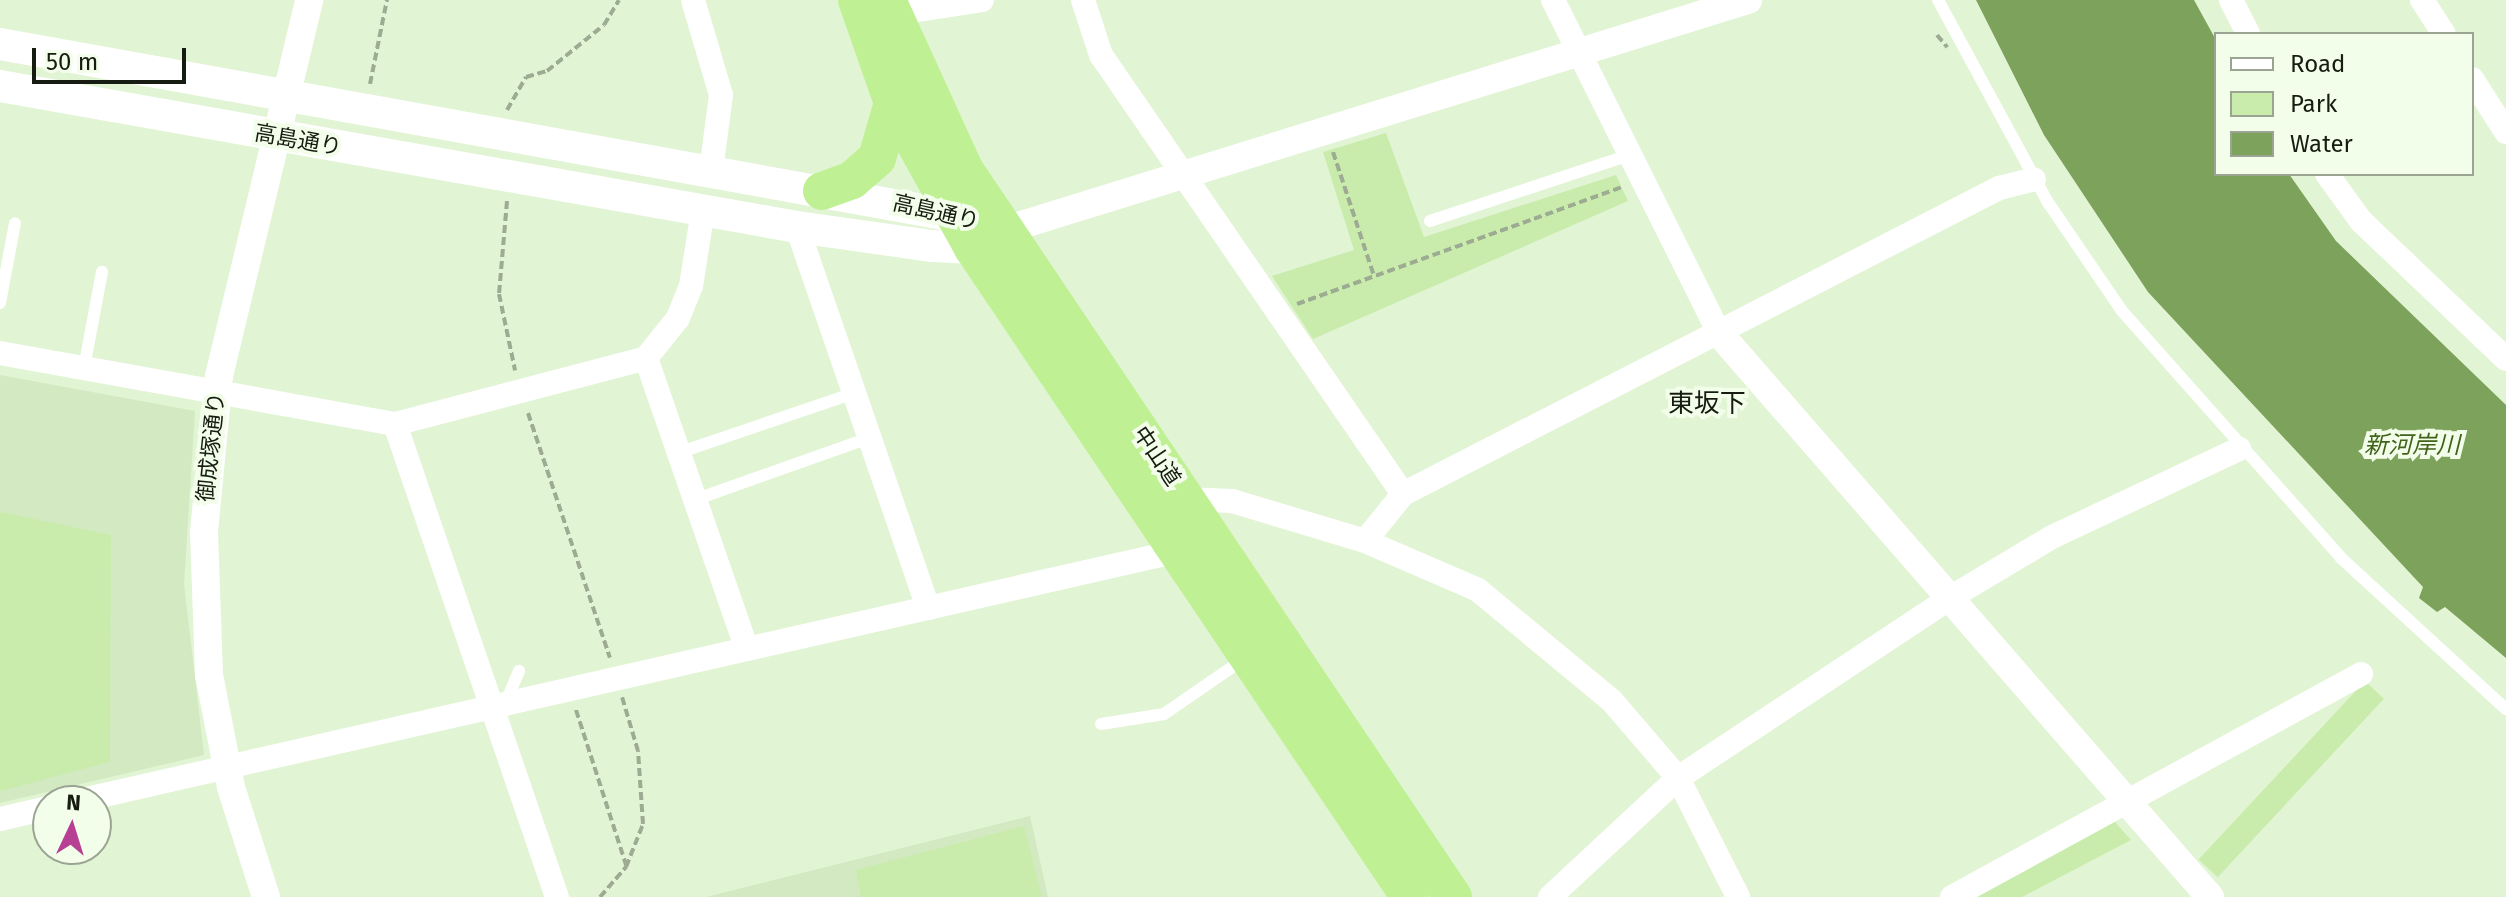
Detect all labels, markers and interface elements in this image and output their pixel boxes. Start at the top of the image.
scale bar [36,32,190,82]
legend [2214,32,2474,176]
text: 50 m [46,48,98,76]
text: Road [2290,50,2345,78]
text: Park [2290,90,2337,118]
street label: 高島通り [252,119,344,161]
text: Water [2290,130,2353,158]
street label: 高島通り [890,189,982,235]
district label: 東坂下 [1668,388,1746,420]
street label: 御成塚通り [192,391,230,503]
street label: 中山道 [1128,421,1186,491]
water label: 新河岸川 [2364,432,2460,460]
north arrow [32,785,112,865]
text: N [65,789,82,817]

